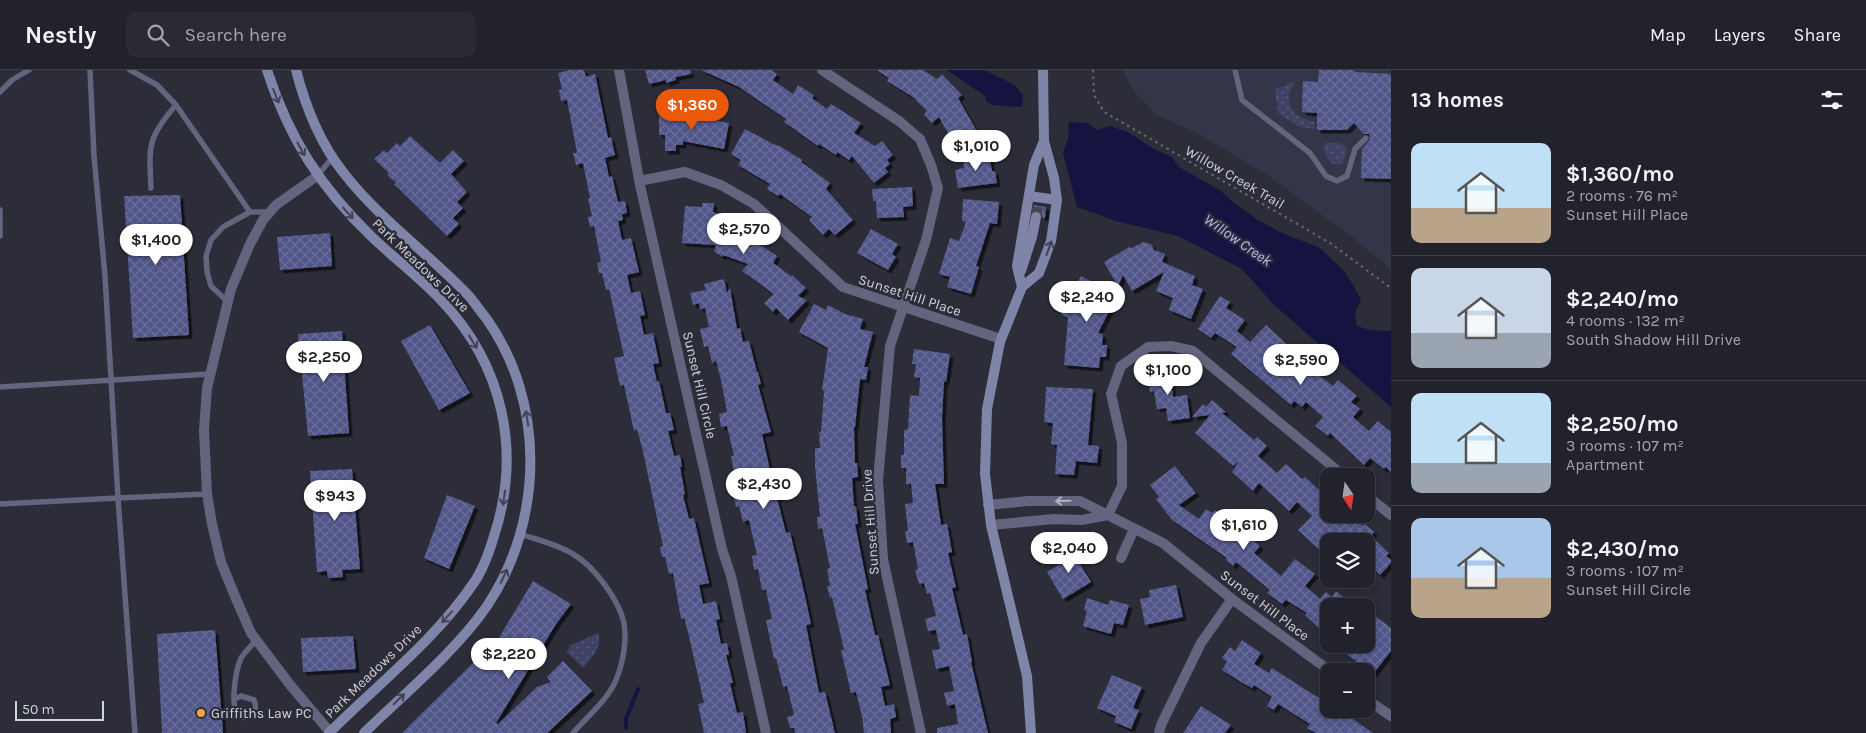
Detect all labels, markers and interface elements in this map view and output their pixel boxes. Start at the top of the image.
search box [126,12,476,57]
text: Nestly [25,21,96,49]
icon: search [144,21,172,49]
text: Search here [184,24,287,46]
text: Map [1650,24,1686,46]
text: Layers [1714,24,1766,46]
text: Share [1794,24,1841,46]
icon: filters [1818,86,1846,114]
one-way arrow [272,88,282,103]
pin: $1,360 [651,88,733,131]
text: 13 homes [1411,88,1504,112]
text: $1,360 [667,95,717,114]
pin: $1,010 [935,129,1017,172]
text: $1,010 [953,136,999,155]
one-way arrow [297,142,307,156]
street label: Willow Creek Trail [1182,142,1287,213]
text: $1,360/mo [1566,162,1674,186]
icon: home [1451,163,1511,223]
text: 2 rooms · 76 m² [1566,186,1678,205]
text: Sunset Hill Place [1566,205,1688,224]
one-way arrow [342,207,354,220]
water label: Willow Creek [1200,210,1276,270]
pin: $2,570 [703,212,785,255]
street label: Park Meadows Drive [369,215,473,316]
text: $2,570 [718,219,770,238]
pin: $1,400 [115,224,197,266]
text: $1,400 [131,230,181,249]
one-way arrow [1044,240,1054,256]
street label: Sunset Hill Place [856,271,963,320]
pin: $2,240 [1046,280,1128,323]
text: $2,240 [1060,287,1114,306]
text: $2,240/mo [1566,287,1679,311]
icon: home [1451,288,1511,348]
text: 4 rooms · 132 m² [1566,311,1685,330]
street label: Sunset Hill Circle [679,330,720,440]
text: South Shadow Hill Drive [1566,330,1741,349]
one-way arrow [469,334,479,348]
pin: $2,250 [283,340,365,383]
pin: $2,590 [1260,344,1342,386]
text: $2,250 [297,347,351,366]
text: $2,590 [1274,350,1328,369]
pin: $1,100 [1127,354,1209,396]
text: $1,100 [1145,360,1191,379]
one-way arrow [521,411,531,427]
text: $2,250/mo [1566,412,1678,436]
icon: home [1451,413,1511,473]
text: 3 rooms · 107 m² [1566,436,1684,455]
text: Apartment [1566,455,1644,474]
pin: $2,430 [723,468,805,510]
north arrow [1320,468,1375,522]
map controls [1320,468,1375,718]
street label: Sunset Hill Drive [858,469,883,575]
text: $2,430 [737,474,791,493]
pin: $943 [305,480,365,522]
text: $943 [315,486,355,505]
one-way arrow [499,489,509,505]
one-way arrow [1055,496,1072,506]
pin: $1,610 [1203,508,1285,551]
text: $1,610 [1221,515,1267,534]
pin: $2,040 [1028,532,1110,574]
button: layers [1320,533,1375,588]
text: $2,430/mo [1566,537,1679,561]
text: $2,040 [1042,538,1096,557]
icon: home [1451,538,1511,598]
text: 3 rooms · 107 m² [1566,561,1684,580]
street label: Sunset Hill Place [1217,566,1313,644]
one-way arrow [499,569,509,584]
text: Sunset Hill Circle [1566,580,1691,599]
button: + [1320,598,1375,653]
one-way arrow [442,611,453,624]
street label: Park Meadows Drive [321,621,425,722]
pin: $2,220 [468,638,550,680]
text: $2,220 [482,644,536,663]
button: − [1320,663,1375,718]
one-way arrow [392,693,405,705]
scale bar [15,698,104,721]
text: 50 m [22,701,55,718]
place label: Griffiths Law PC [211,705,311,722]
marker: Griffiths Law PC [195,707,207,719]

